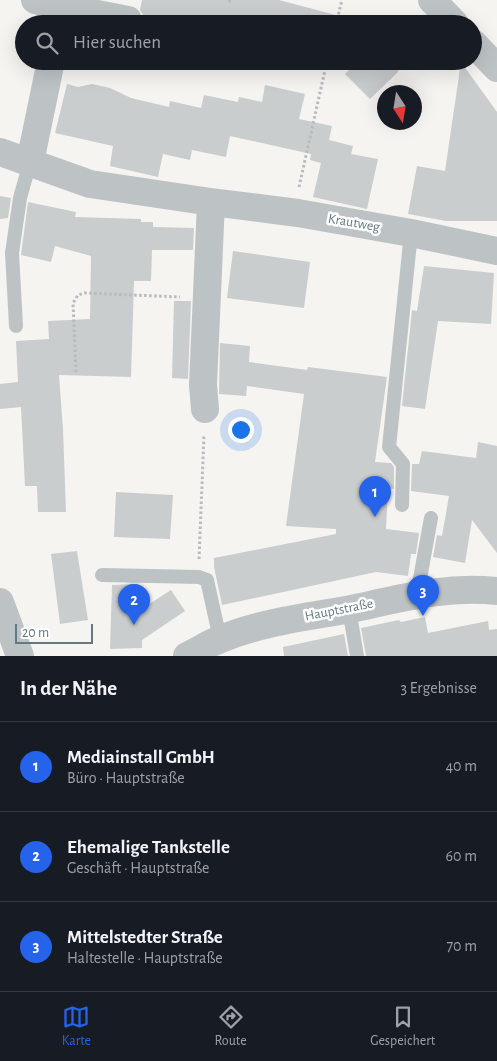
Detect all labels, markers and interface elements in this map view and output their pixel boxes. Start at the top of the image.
search box [15,15,482,70]
icon: search [33,29,61,57]
text: Hier suchen [73,33,161,52]
north arrow [377,85,422,130]
street label: Krautweg [327,212,381,234]
your location [228,417,254,443]
pin: 1 [359,476,391,517]
pin: 3 [407,575,439,616]
pin: 2 [118,584,150,625]
street label: Hauptstraße [304,597,374,623]
scale bar [15,621,92,644]
text: 20 m [22,626,49,640]
text: In der Nähe [20,678,117,699]
text: 3 Ergebnisse [400,680,477,696]
text: Mediainstall GmbH [67,748,215,767]
text: 1 [33,758,39,774]
text: 40 m [445,758,477,774]
text: Büro · Hauptstraße [67,770,185,786]
text: Ehemalige Tankstelle [67,838,230,857]
text: 2 [32,848,40,864]
text: 60 m [446,848,477,864]
text: Geschäft · Hauptstraße [67,860,209,876]
text: Mittelstedter Straße [67,928,223,947]
text: 3 [33,938,39,954]
text: 70 m [446,938,477,954]
text: Haltestelle · Hauptstraße [67,950,223,966]
tab: Karte [62,1003,91,1050]
tab: Route [215,1003,247,1050]
tab: Gespeichert [370,1003,435,1050]

